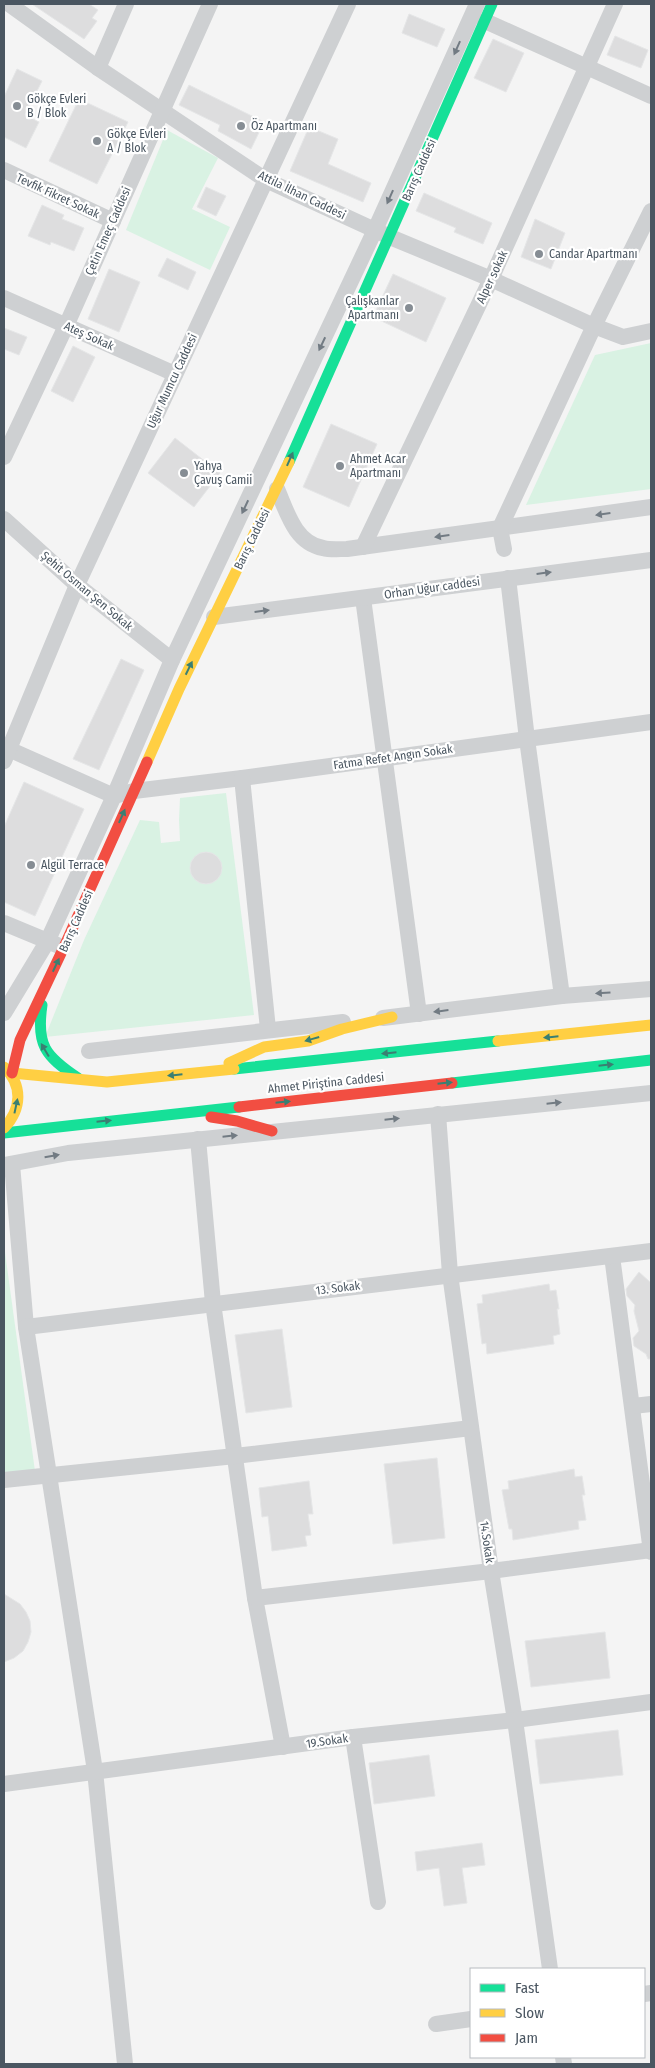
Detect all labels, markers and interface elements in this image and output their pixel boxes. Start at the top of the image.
one-way arrow [452,41,460,55]
place label: Gökçe Evleri B / Blok [27,92,86,120]
marker: Gökçe Evleri B / Blok [11,100,23,112]
place label: Öz Apartmanı [251,117,317,133]
marker: Öz Apartmanı [235,120,247,132]
place label: Gökçe Evleri A / Blok [107,127,166,155]
marker: Gökçe Evleri A / Blok [91,135,103,147]
street label: Barış Caddesi [399,137,439,203]
street label: Attila İlhan Caddesi [256,167,348,222]
street label: Tevfik Fikret Sokak [14,171,102,222]
street label: Çetin Emeç Caddesi [82,185,134,277]
one-way arrow [386,190,394,204]
place label: Candar Apartmanı [549,247,638,261]
street label: Alper sokak [474,248,511,306]
marker: Candar Apartmanı [533,248,545,260]
place label: Çalışkanlar Apartmanı [345,294,400,322]
marker: Çalışkanlar Apartmanı [403,302,415,314]
street label: Ateş Sokak [62,319,116,353]
street label: Uğur Mumcu Caddesi [144,331,200,431]
one-way arrow [317,337,325,351]
one-way arrow [287,452,295,466]
place label: Ahmet Acar Apartmanı [350,452,407,480]
place label: Yahya Çavuş Camii [194,459,252,487]
marker: Ahmet Acar Apartmanı [334,460,346,472]
marker: Yahya Çavuş Camii [178,467,190,479]
one-way arrow [240,499,249,514]
street label: Barış Caddesi [231,506,273,572]
one-way arrow [595,510,611,518]
one-way arrow [434,532,450,540]
street label: Şehit Osman Şen Sokak [38,549,136,634]
one-way arrow [537,569,553,577]
street label: Orhan Uğur caddesi [383,574,481,602]
one-way arrow [254,607,270,615]
one-way arrow [185,661,193,675]
street label: Fatma Refet Angın Sokak [332,742,454,772]
one-way arrow [119,809,127,823]
place label: Algül Terrace [41,858,104,872]
marker: Algül Terrace [25,859,37,871]
street label: Barış Caddesi [56,888,96,954]
one-way arrow [52,958,60,972]
one-way arrow [594,989,610,997]
one-way arrow [433,1007,449,1015]
one-way arrow [542,1033,558,1041]
one-way arrow [304,1036,319,1044]
one-way arrow [41,1042,49,1057]
one-way arrow [381,1049,397,1057]
one-way arrow [599,1061,615,1069]
street label: Ahmet Piriştina Caddesi [267,1070,385,1096]
one-way arrow [167,1071,183,1079]
one-way arrow [437,1079,453,1087]
one-way arrow [13,1097,21,1113]
one-way arrow [276,1097,292,1105]
one-way arrow [546,1098,562,1106]
one-way arrow [384,1115,400,1123]
one-way arrow [97,1117,113,1125]
one-way arrow [223,1132,239,1140]
one-way arrow [44,1152,60,1160]
street label: 13. Sokak [315,1278,361,1298]
street label: 14.Sokak [477,1520,497,1564]
street label: 19.Sokak [305,1731,349,1751]
legend [470,1968,645,2058]
text: Fast [515,1979,539,1997]
text: Slow [515,2004,544,2022]
text: Jam [515,2029,538,2047]

